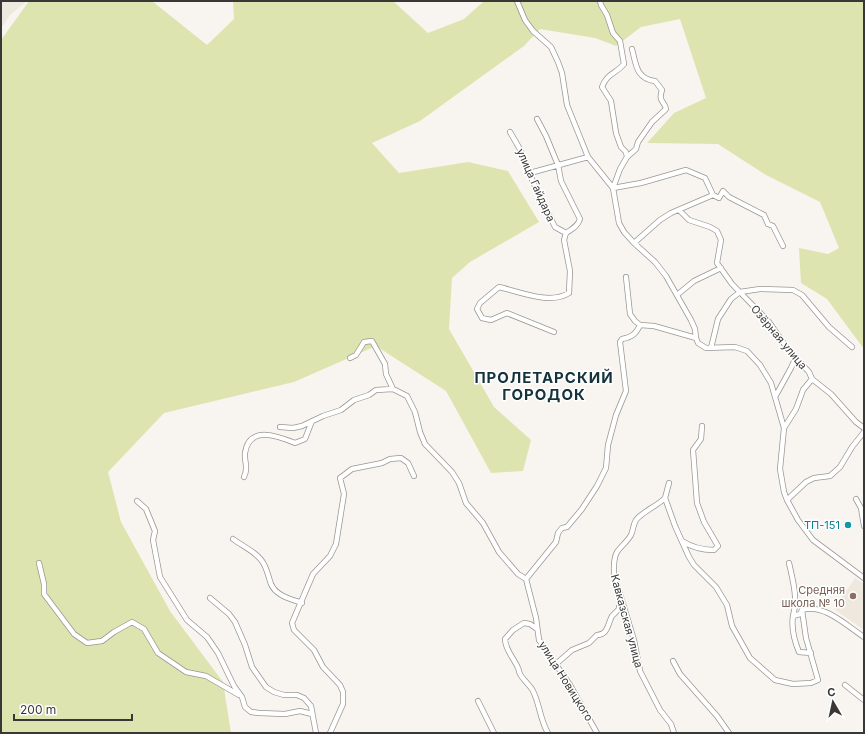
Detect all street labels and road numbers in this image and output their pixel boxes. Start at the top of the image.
street label: улица Гайдара [514,146,558,224]
street label: Озёрная улица [748,302,810,372]
street label: Кавказская улица [608,573,646,669]
street label: улица Новицкого [536,638,597,724]

